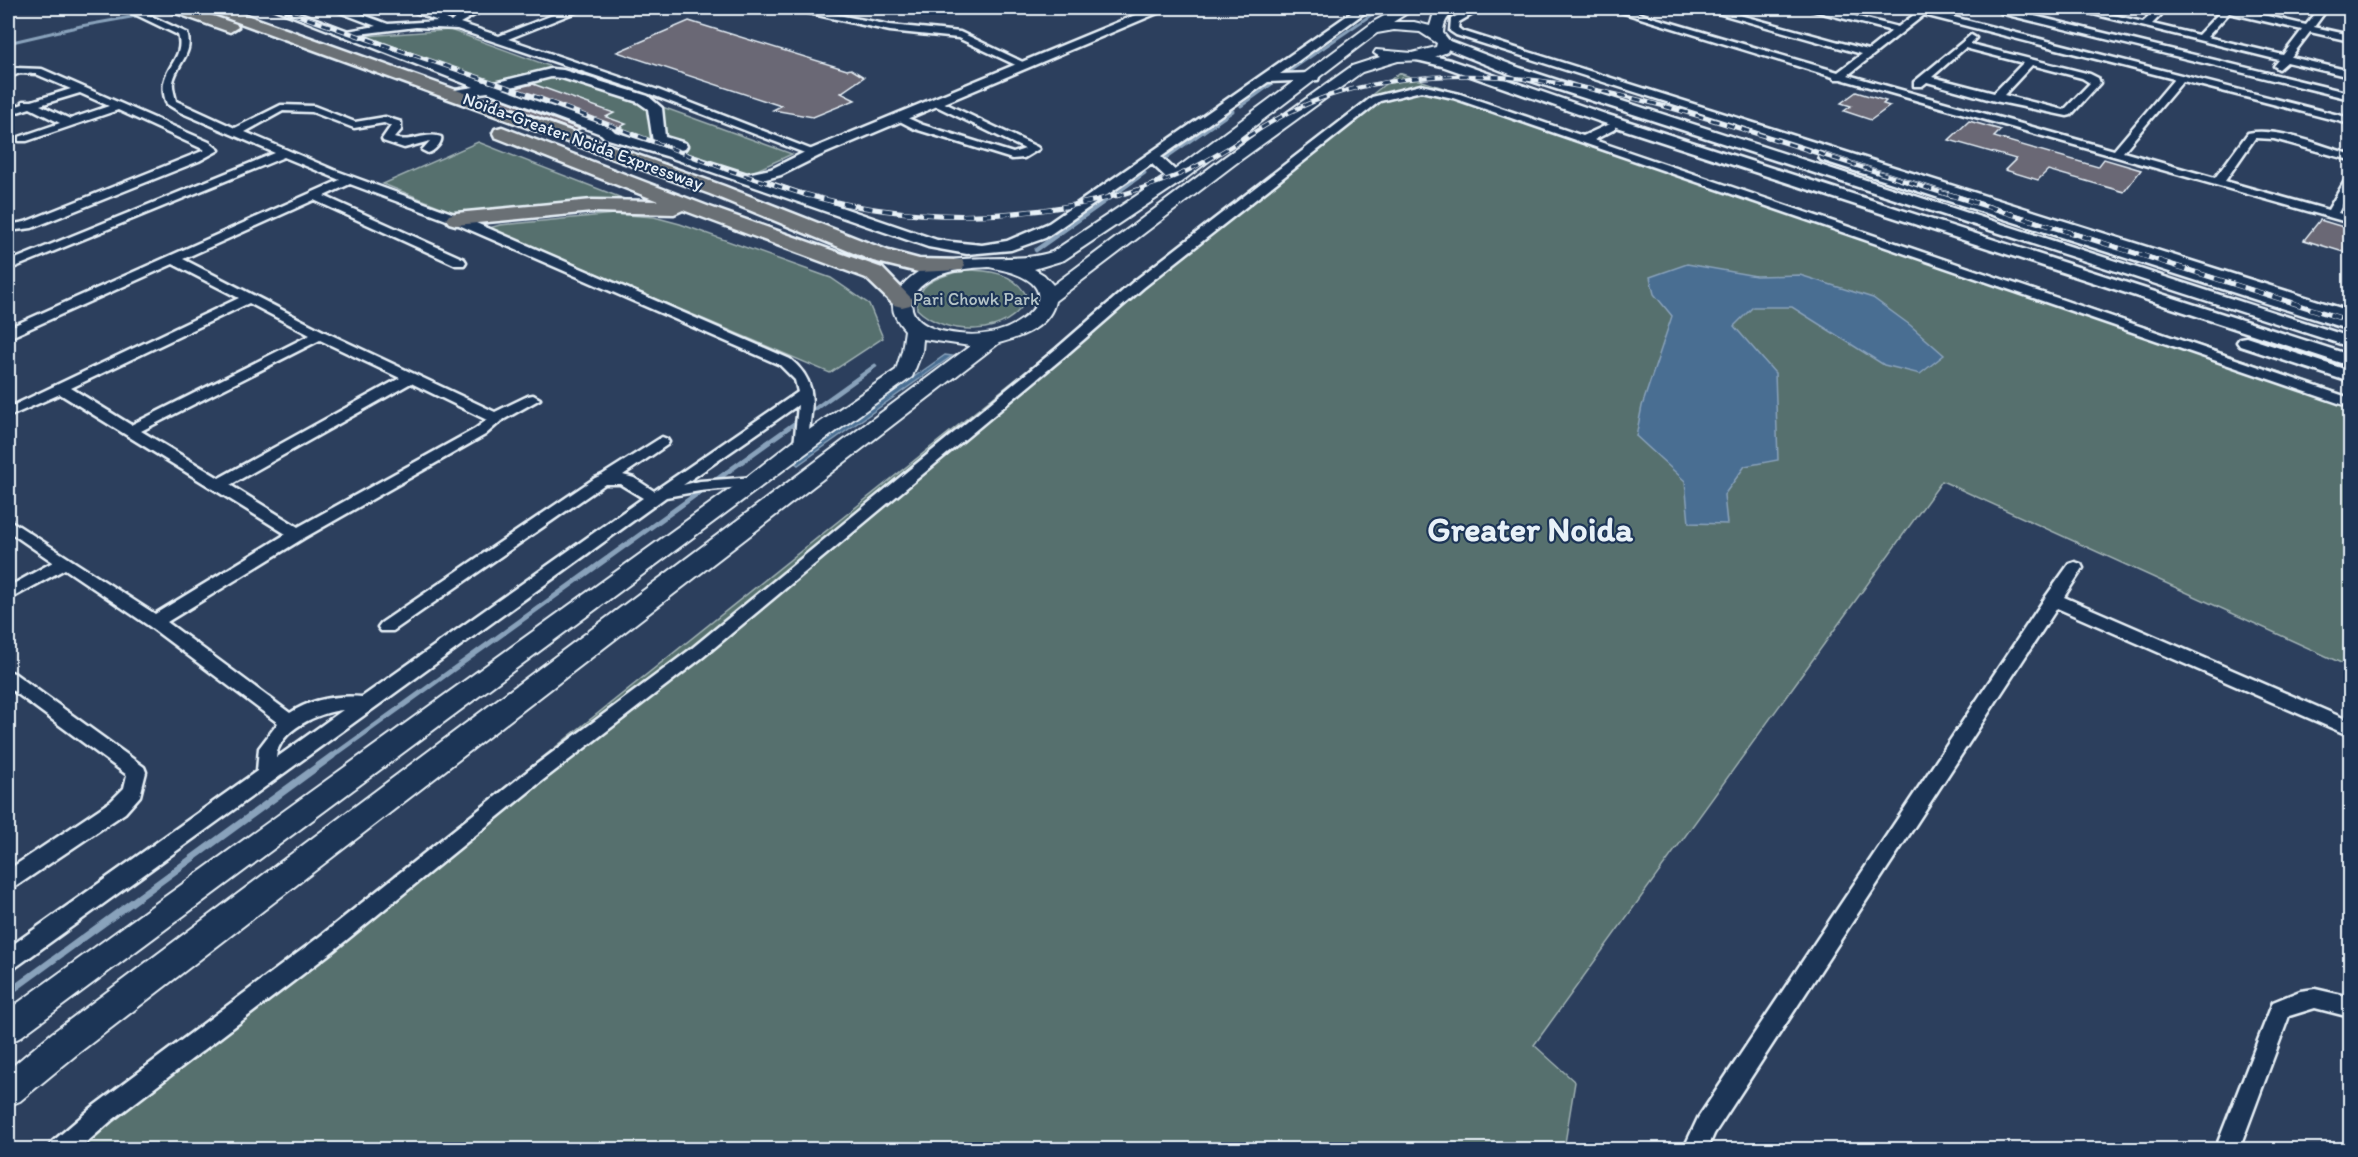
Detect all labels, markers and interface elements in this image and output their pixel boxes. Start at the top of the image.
street label: Noida-Greater Noida Expressway [460,87,707,195]
park label: Pari Chowk Park [913,288,1040,310]
district label: Greater Noida [1427,509,1633,550]

